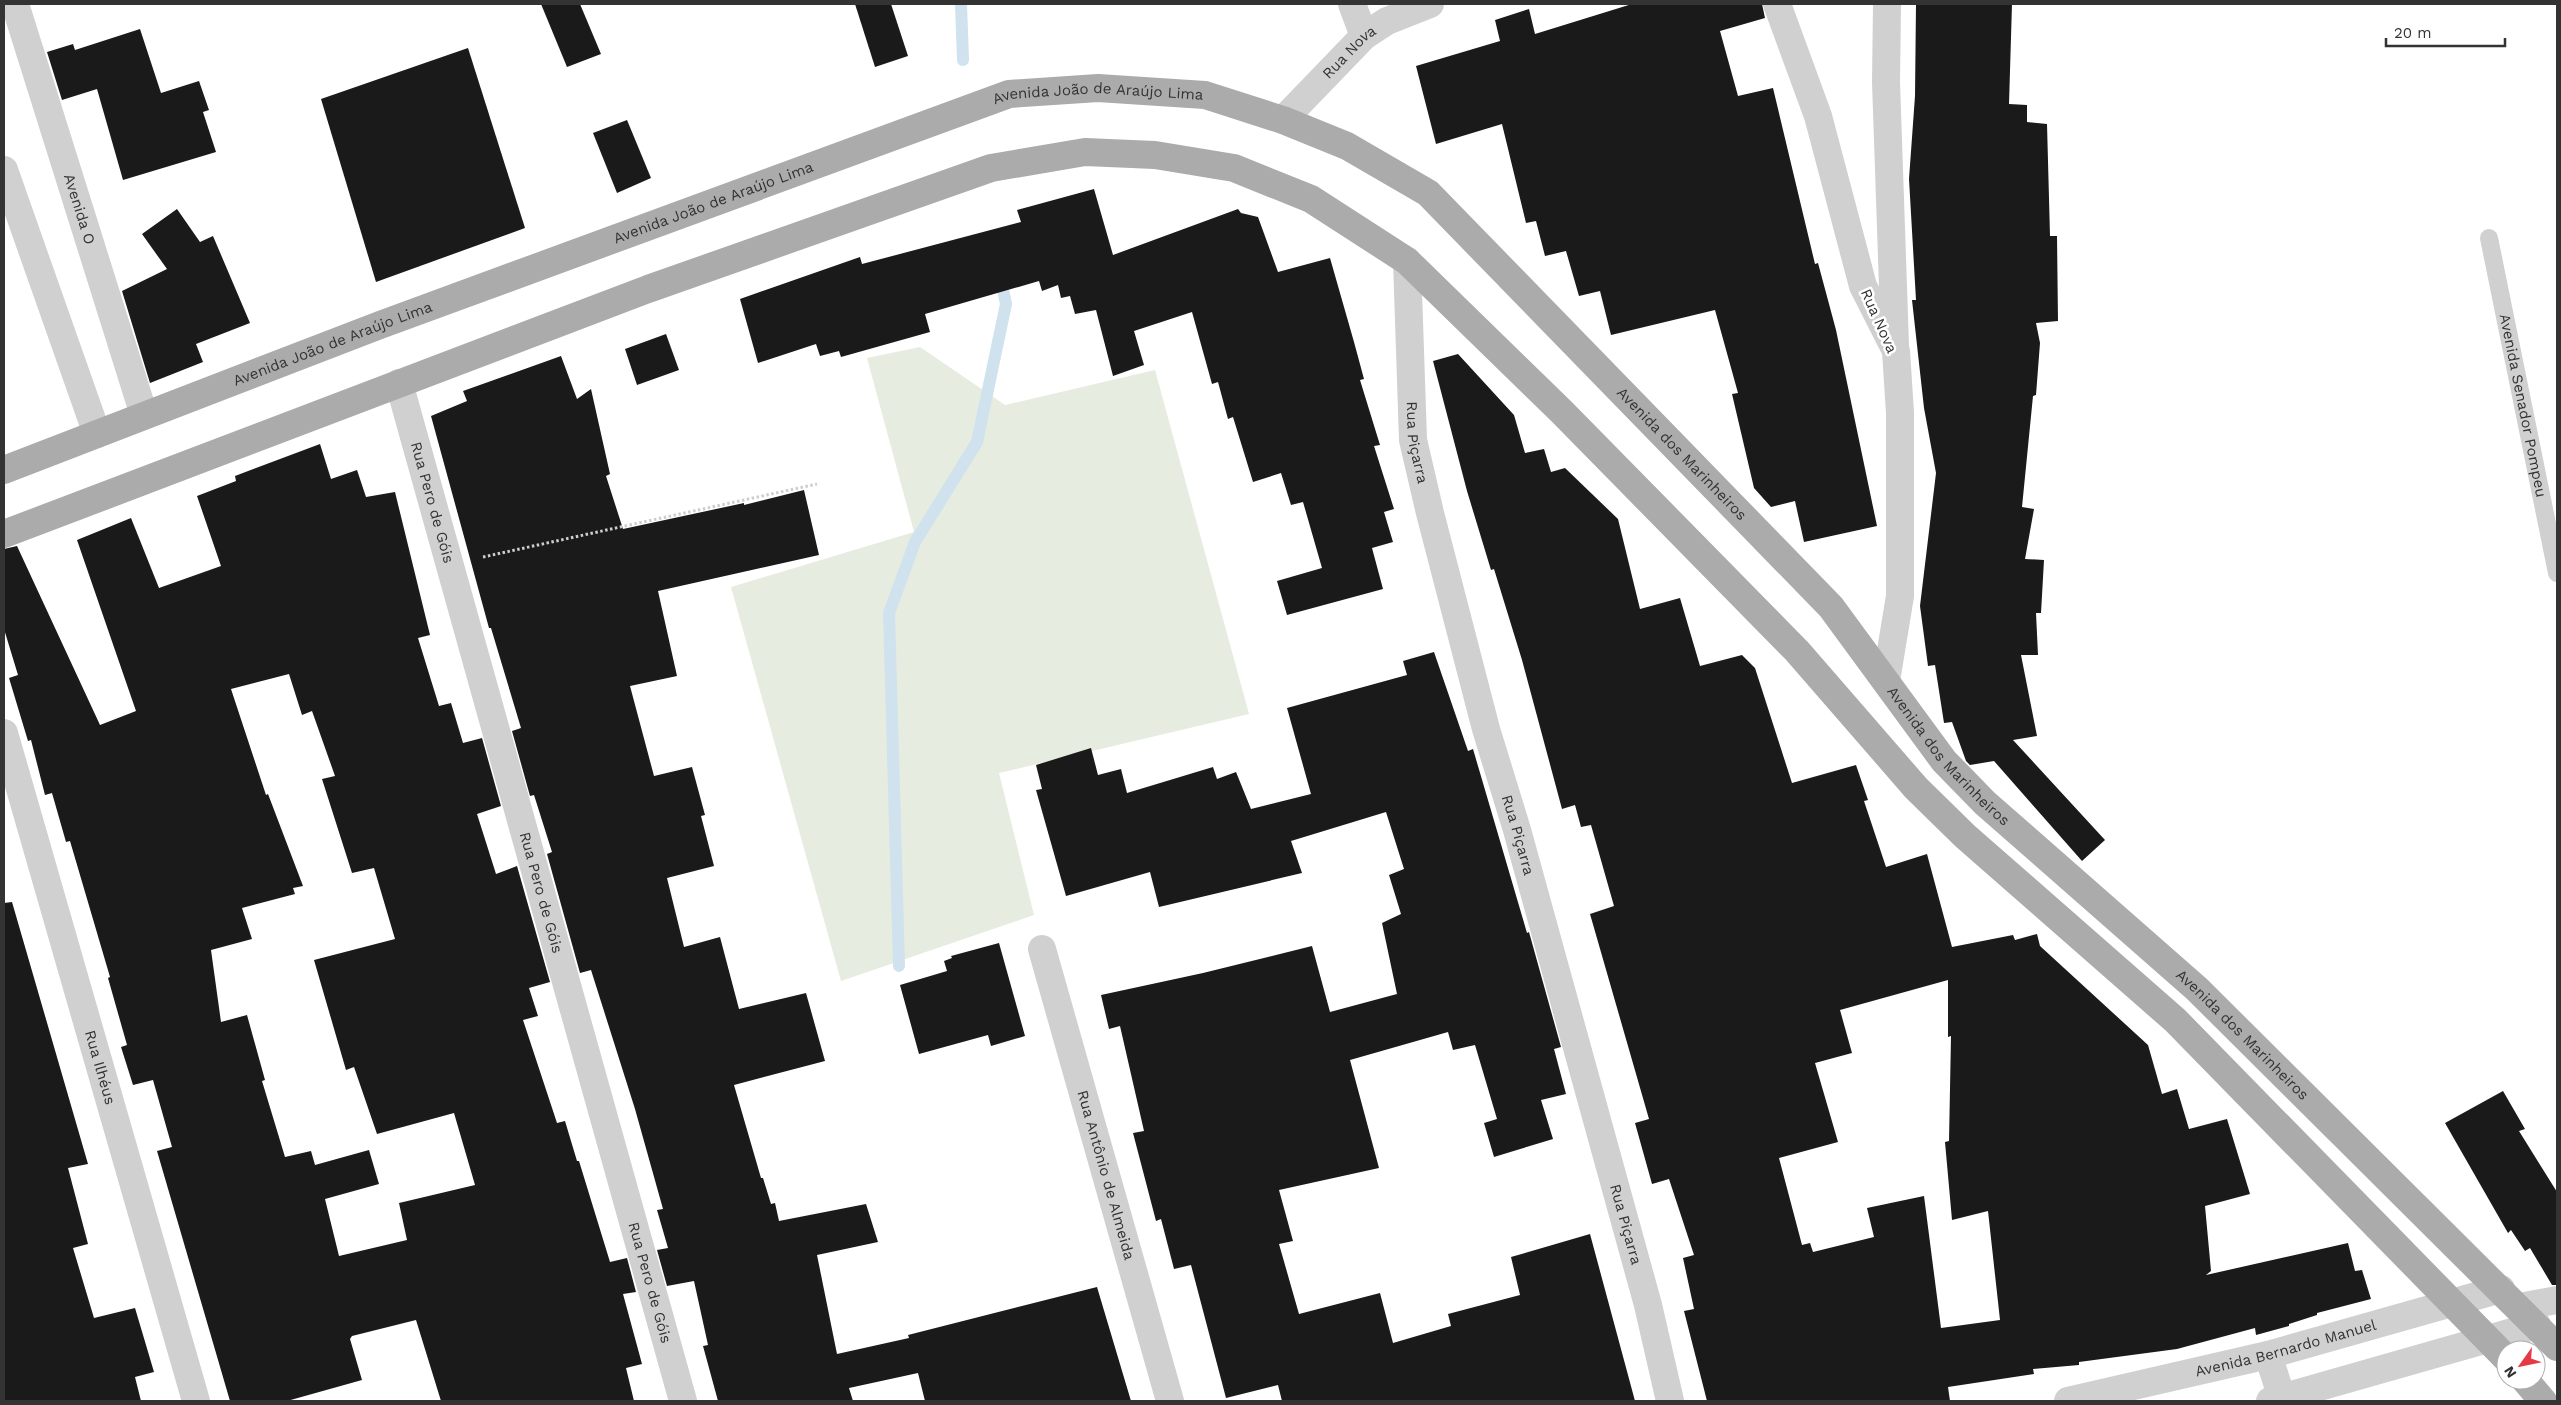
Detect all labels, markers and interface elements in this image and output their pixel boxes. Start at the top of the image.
scale bar [2386,15,2505,47]
street label: Rua Nova [1319,21,1380,82]
text: 20 m [2394,24,2432,42]
street label: Avenida João de Araújo Lima [990,79,1204,108]
street label: Avenida João de Araújo Lima [611,158,816,248]
street label: Avenida O [60,172,99,247]
street label: Rua Nova [1857,286,1901,356]
street label: Avenida João de Araújo Lima [230,297,435,390]
street label: Avenida Senador Pompeu [2496,312,2550,499]
street label: Avenida dos Marinheiros [1613,383,1751,524]
street label: Rua Piçarra [1403,401,1432,486]
street label: Rua Pero de Góis [407,440,458,565]
street label: Avenida dos Marinheiros [1883,683,2013,829]
street label: Rua Piçarra [1498,793,1538,878]
street label: Rua Pero de Góis [516,830,567,955]
street label: Avenida dos Marinheiros [2172,966,2312,1104]
street label: Rua Ilhéus [81,1028,119,1107]
street label: Rua Antônio de Almeida [1073,1088,1139,1262]
street label: Rua Piçarra [1606,1182,1646,1267]
street label: Rua Pero de Góis [625,1220,675,1345]
street label: Avenida Bernardo Manuel [2193,1316,2379,1380]
north arrow [2496,1340,2546,1390]
text: N [2501,1363,2520,1381]

